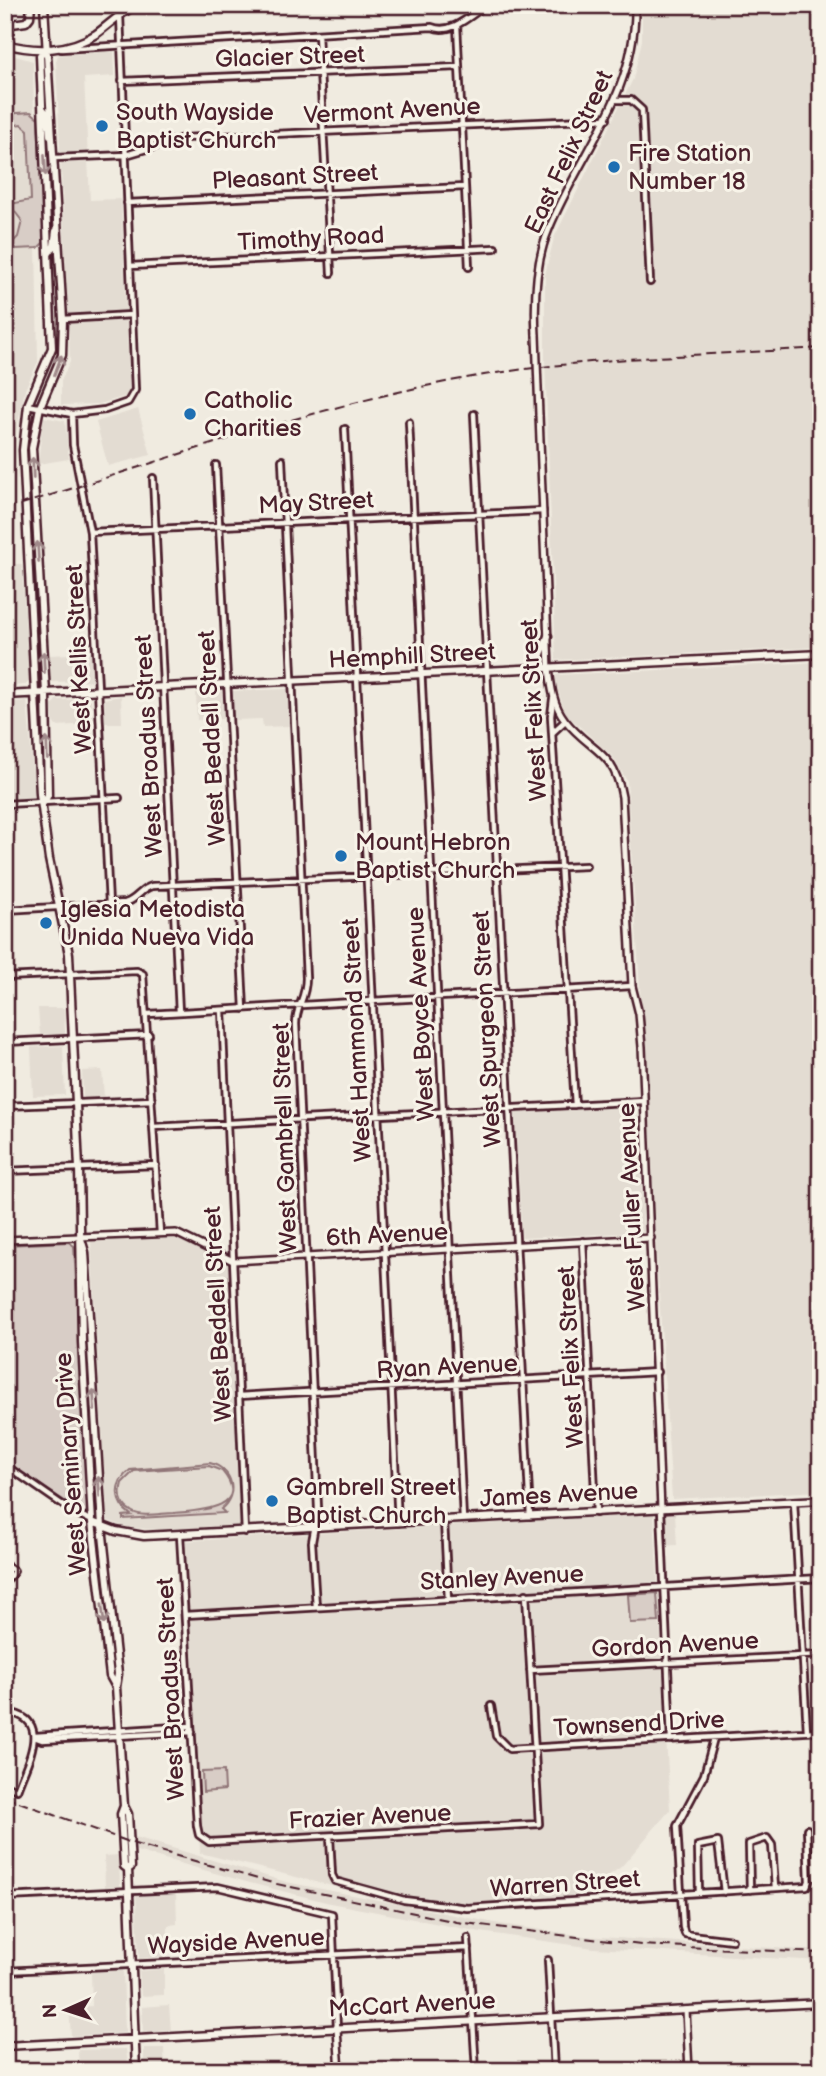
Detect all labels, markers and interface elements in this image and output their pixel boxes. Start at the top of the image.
street label: Glacier Street [215,40,366,74]
street label: East Felix Street [518,65,620,238]
street label: Vermont Avenue [303,92,481,130]
place label: South Wayside Baptist Church [116,98,276,155]
marker: South Wayside Baptist Church [94,118,110,134]
place label: Fire Station Number 18 [628,139,751,196]
one-way arrow [39,153,52,176]
street label: Pleasant Street [211,158,379,196]
marker: Fire Station Number 18 [606,159,622,175]
street label: Timothy Road [237,221,385,257]
one-way arrow [52,354,65,376]
place label: Catholic Charities [204,386,301,443]
marker: Catholic Charities [182,406,198,422]
one-way arrow [26,457,39,480]
street label: May Street [258,485,375,521]
one-way arrow [31,541,44,564]
street label: West Kellis Street [60,563,98,755]
street label: West Felix Street [515,618,553,802]
street label: West Beddell Street [192,629,232,846]
street label: West Broadus Street [129,633,169,858]
street label: Hemphill Street [328,637,497,675]
one-way arrow [38,651,51,674]
one-way arrow [41,737,54,760]
place label: Mount Hebron Baptist Church [355,828,515,885]
marker: Mount Hebron Baptist Church [333,848,349,864]
place label: Iglesia Metodista Unida Nueva Vida [60,895,254,952]
street label: West Boyce Avenue [401,906,441,1122]
street label: West Spurgeon Street [466,909,508,1148]
marker: Iglesia Metodista Unida Nueva Vida [38,915,54,931]
street label: West Hammond Street [336,917,378,1163]
street label: West Gambrell Street [266,1022,304,1254]
street label: West Fuller Avenue [612,1102,652,1312]
street label: West Beddell Street [198,1205,238,1422]
street label: 6th Avenue [325,1217,449,1253]
street label: West Felix Street [552,1265,590,1449]
street label: Ryan Avenue [375,1349,519,1385]
street label: West Seminary Drive [49,1352,93,1576]
one-way arrow [87,1389,100,1412]
place label: Gambrell Street Baptist Church [286,1473,457,1530]
one-way arrow [93,1476,106,1499]
street label: James Avenue [479,1476,639,1514]
marker: Gambrell Street Baptist Church [264,1493,280,1509]
street label: Stanley Avenue [419,1559,585,1597]
street label: West Broadus Street [151,1576,191,1801]
one-way arrow [96,1602,109,1625]
street label: Gordon Avenue [590,1626,760,1664]
street label: Townsend Drive [553,1705,725,1743]
street label: Frazier Avenue [288,1798,452,1836]
street label: Warren Street [489,1864,642,1904]
street label: Wayside Avenue [147,1923,325,1961]
north arrow [32,1974,102,2044]
street label: McCart Avenue [328,1986,496,2024]
text: N [39,2003,62,2019]

